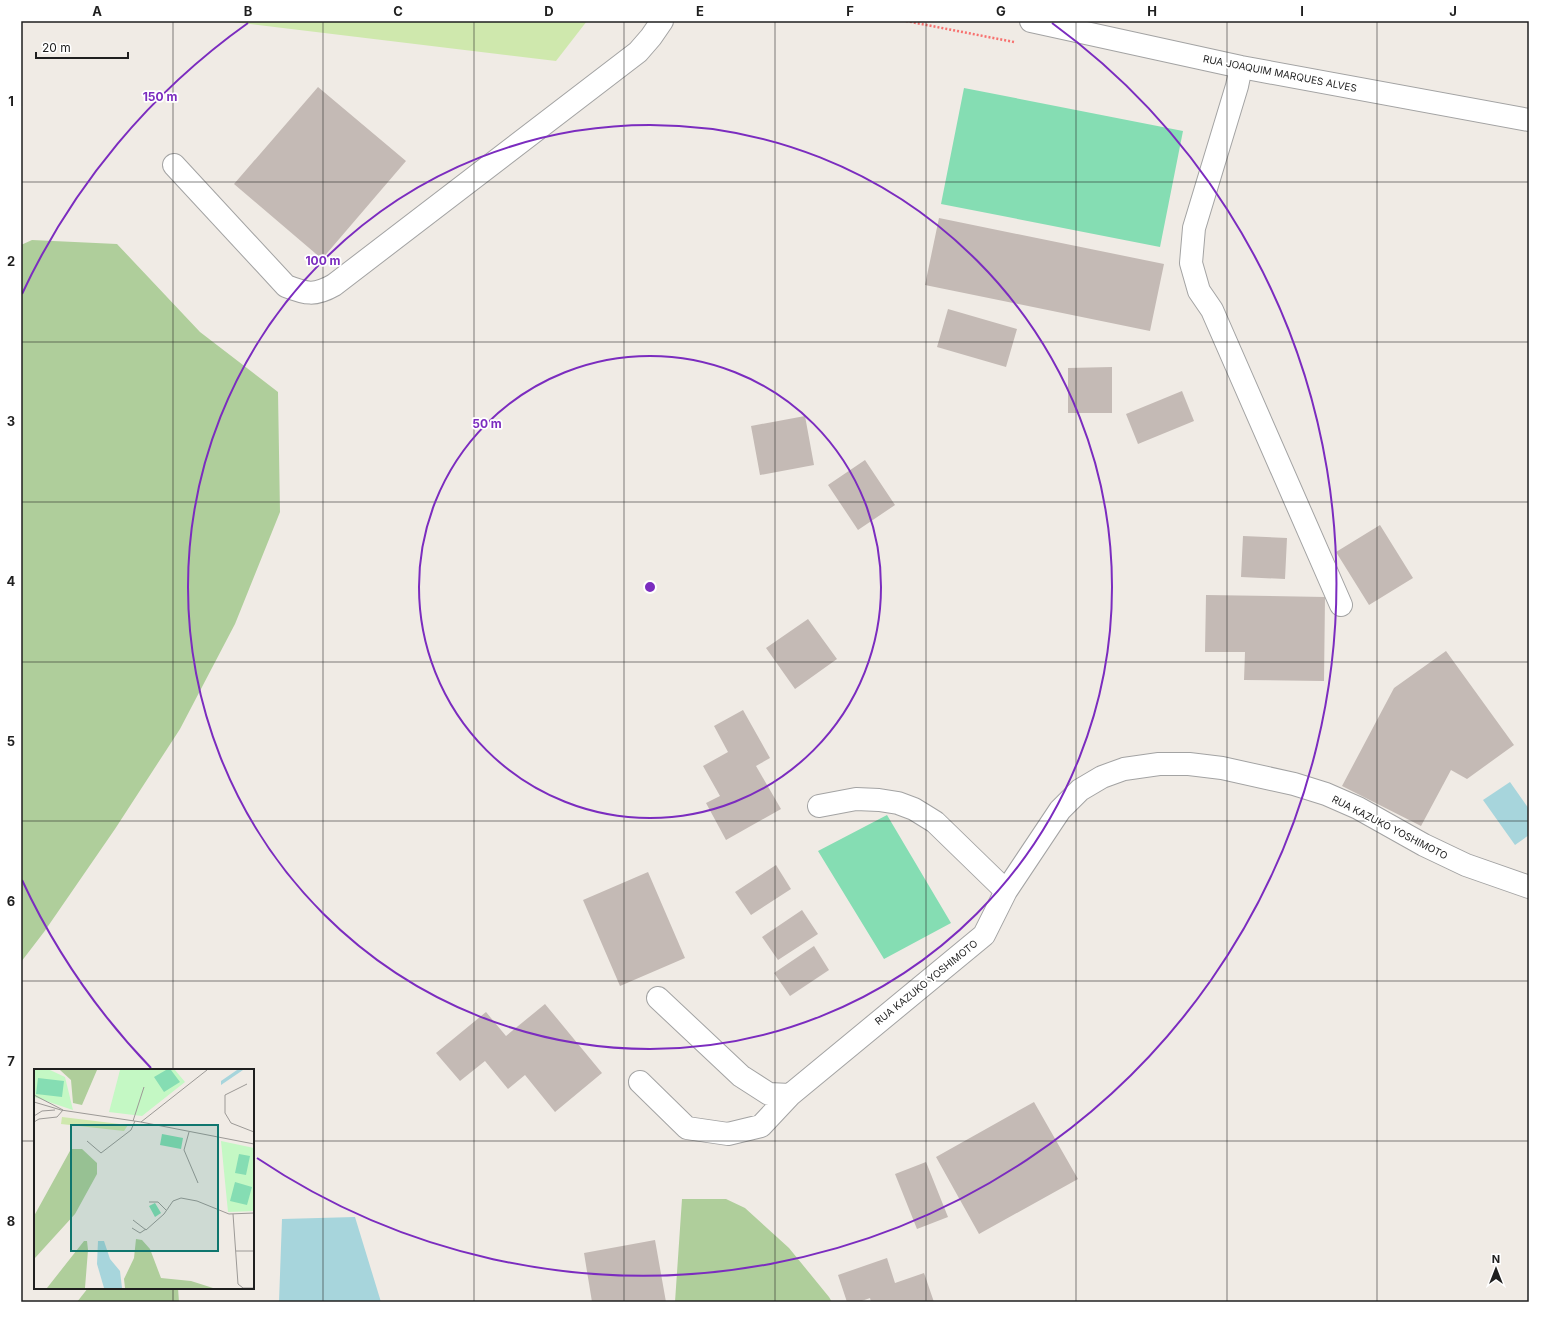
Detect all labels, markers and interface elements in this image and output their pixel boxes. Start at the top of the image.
text: A [92,3,102,19]
text: B [244,3,253,19]
text: C [393,3,403,19]
text: D [544,3,554,19]
text: E [696,3,704,19]
text: F [846,3,854,19]
text: G [996,3,1006,19]
text: H [1147,3,1157,19]
text: I [1300,3,1304,19]
text: J [1449,3,1457,19]
scale bar [36,34,128,60]
text: 20 m [42,40,71,55]
street label: RUA JOAQUIM MARQUES ALVES [1202,52,1358,94]
text: 150 m [143,89,177,104]
text: 1 [8,93,14,109]
text: 2 [7,253,15,269]
text: 100 m [305,253,341,268]
text: 3 [7,413,15,429]
text: 50 m [472,416,502,431]
text: 4 [7,573,16,589]
centre of rings [643,580,657,594]
text: 5 [7,733,15,749]
street label: RUA KAZUKO YOSHIMOTO [1330,793,1450,862]
text: 6 [7,893,15,909]
street label: RUA KAZUKO YOSHIMOTO [872,937,980,1027]
text: 7 [7,1053,15,1069]
inset map [34,1069,254,1289]
text: 8 [7,1213,15,1229]
north arrow [1476,1249,1516,1289]
text: N [1492,1252,1500,1266]

